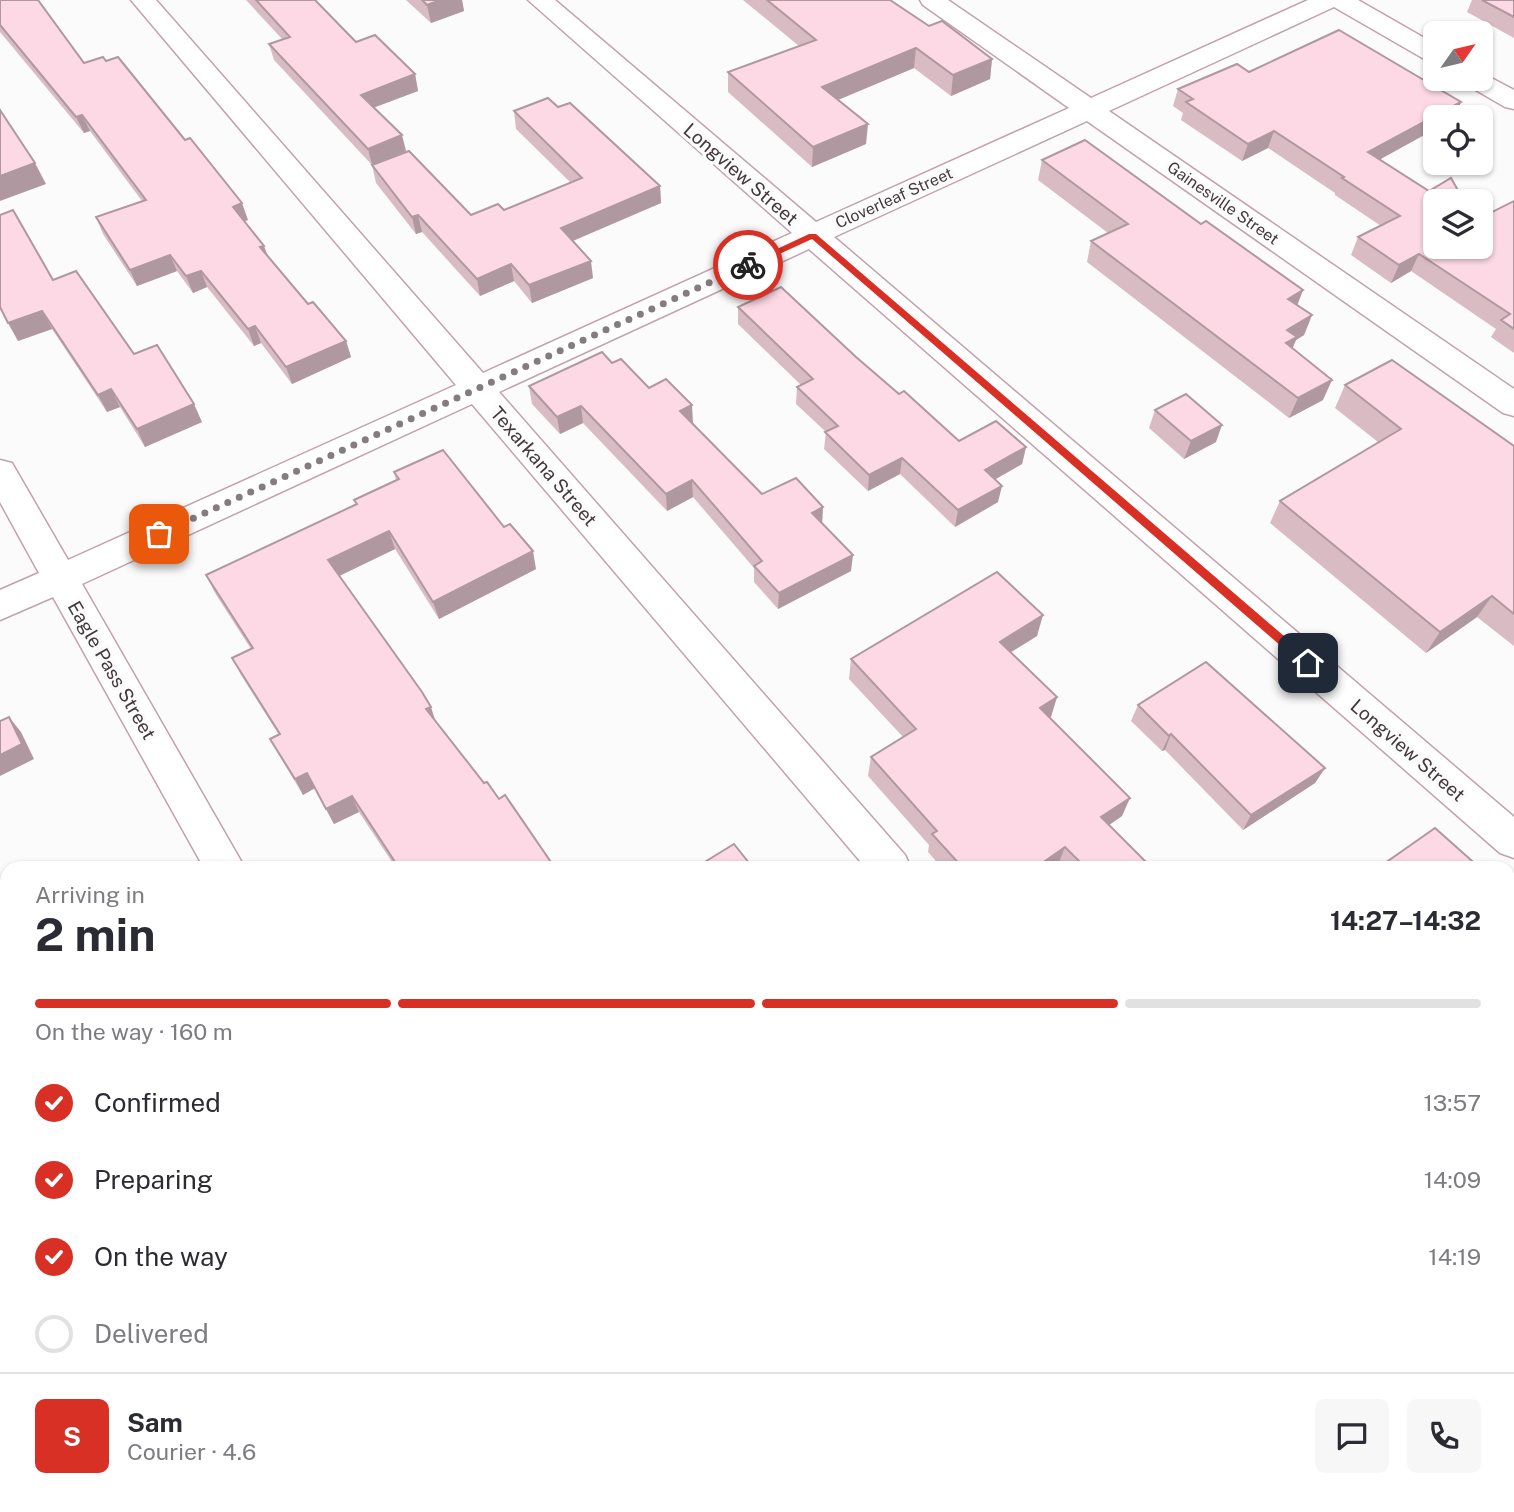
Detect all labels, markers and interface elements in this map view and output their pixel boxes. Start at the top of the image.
north arrow [1423,21,1493,91]
map controls [1423,21,1493,259]
button: locate [1423,105,1493,175]
street label: Longview Street [679,118,803,230]
street label: Gainesville Street [1164,157,1282,249]
street label: Cloverleaf Street [832,164,956,232]
button: layers [1423,189,1493,259]
courier [713,230,783,300]
icon: bike [729,246,767,284]
street label: Texarkana Street [486,402,602,530]
pin [129,504,189,564]
icon: bag [140,515,178,553]
street label: Eagle Pass Street [63,597,161,743]
pin [1278,633,1338,693]
icon: home [1289,644,1327,682]
street label: Longview Street [1346,694,1470,806]
text: Arriving in [35,881,145,908]
text: 14:27–14:32 [1330,905,1481,936]
text: 2 min [35,907,155,961]
text: On the way · 160 m [35,1018,233,1045]
icon: check [35,1084,73,1122]
text: Confirmed [94,1087,221,1118]
text: 13:57 [1423,1089,1481,1116]
icon: check [35,1161,73,1199]
text: Preparing [94,1164,213,1195]
text: 14:09 [1424,1166,1481,1193]
icon: check [35,1238,73,1276]
text: On the way [94,1241,228,1272]
text: 14:19 [1428,1243,1481,1270]
text: Delivered [94,1318,209,1349]
button: chat [1315,1399,1389,1473]
button: phone [1407,1399,1481,1473]
text: Sam [127,1407,183,1438]
text: S [63,1421,81,1452]
text: Courier · 4.6 [127,1438,256,1465]

